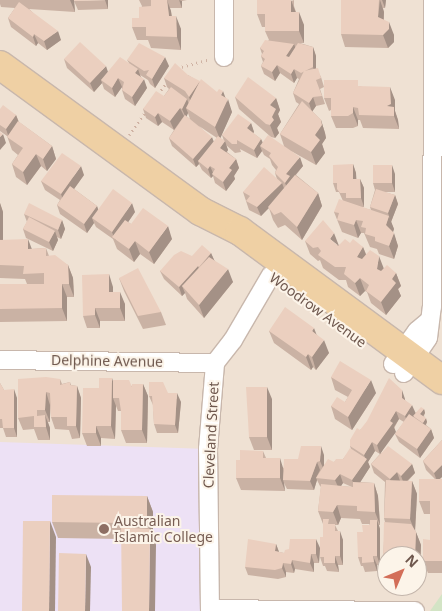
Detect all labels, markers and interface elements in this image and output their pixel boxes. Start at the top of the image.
street label: Woodrow Avenue [266,269,370,351]
street label: Delphine Avenue [51,352,163,370]
street label: Cleveland Street [200,381,222,489]
place label: Australian Islamic College [114,513,213,546]
marker: Australian Islamic College [98,523,110,535]
north arrow [377,546,427,596]
text: N [402,550,423,571]

